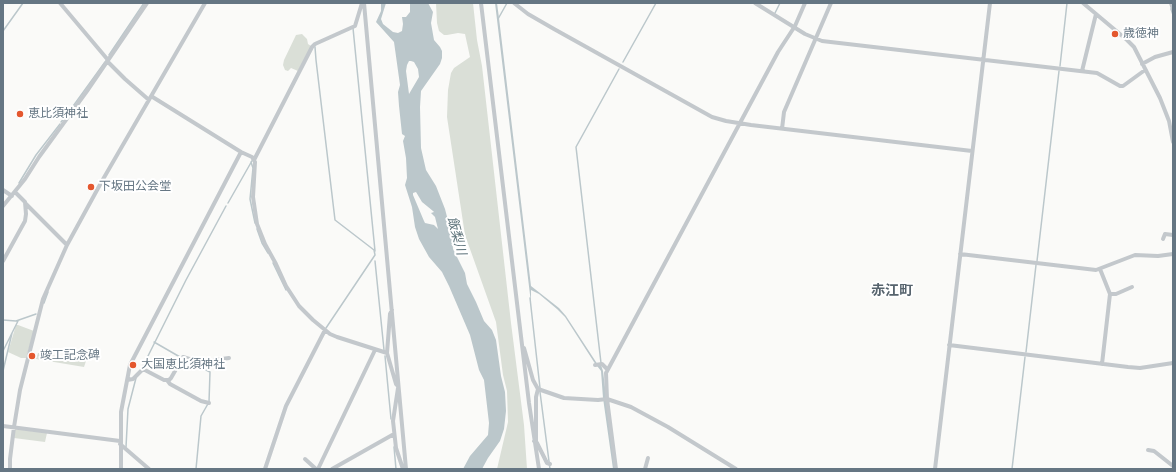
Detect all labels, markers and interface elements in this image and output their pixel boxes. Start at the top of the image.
place label: 歳徳神 [1123,27,1159,41]
marker: 歳徳神 [1110,29,1120,39]
place label: 恵比須神社 [28,107,88,121]
marker: 恵比須神社 [15,109,25,119]
place label: 下坂田公会堂 [99,180,171,194]
marker: 下坂田公会堂 [86,182,96,192]
water label: 飯梨川 [443,215,469,257]
district label: 赤江町 [871,283,913,299]
place label: 竣工記念碑 [40,349,100,363]
marker: 竣工記念碑 [27,351,37,361]
place label: 大国恵比須神社 [141,358,225,372]
marker: 大国恵比須神社 [128,360,138,370]

